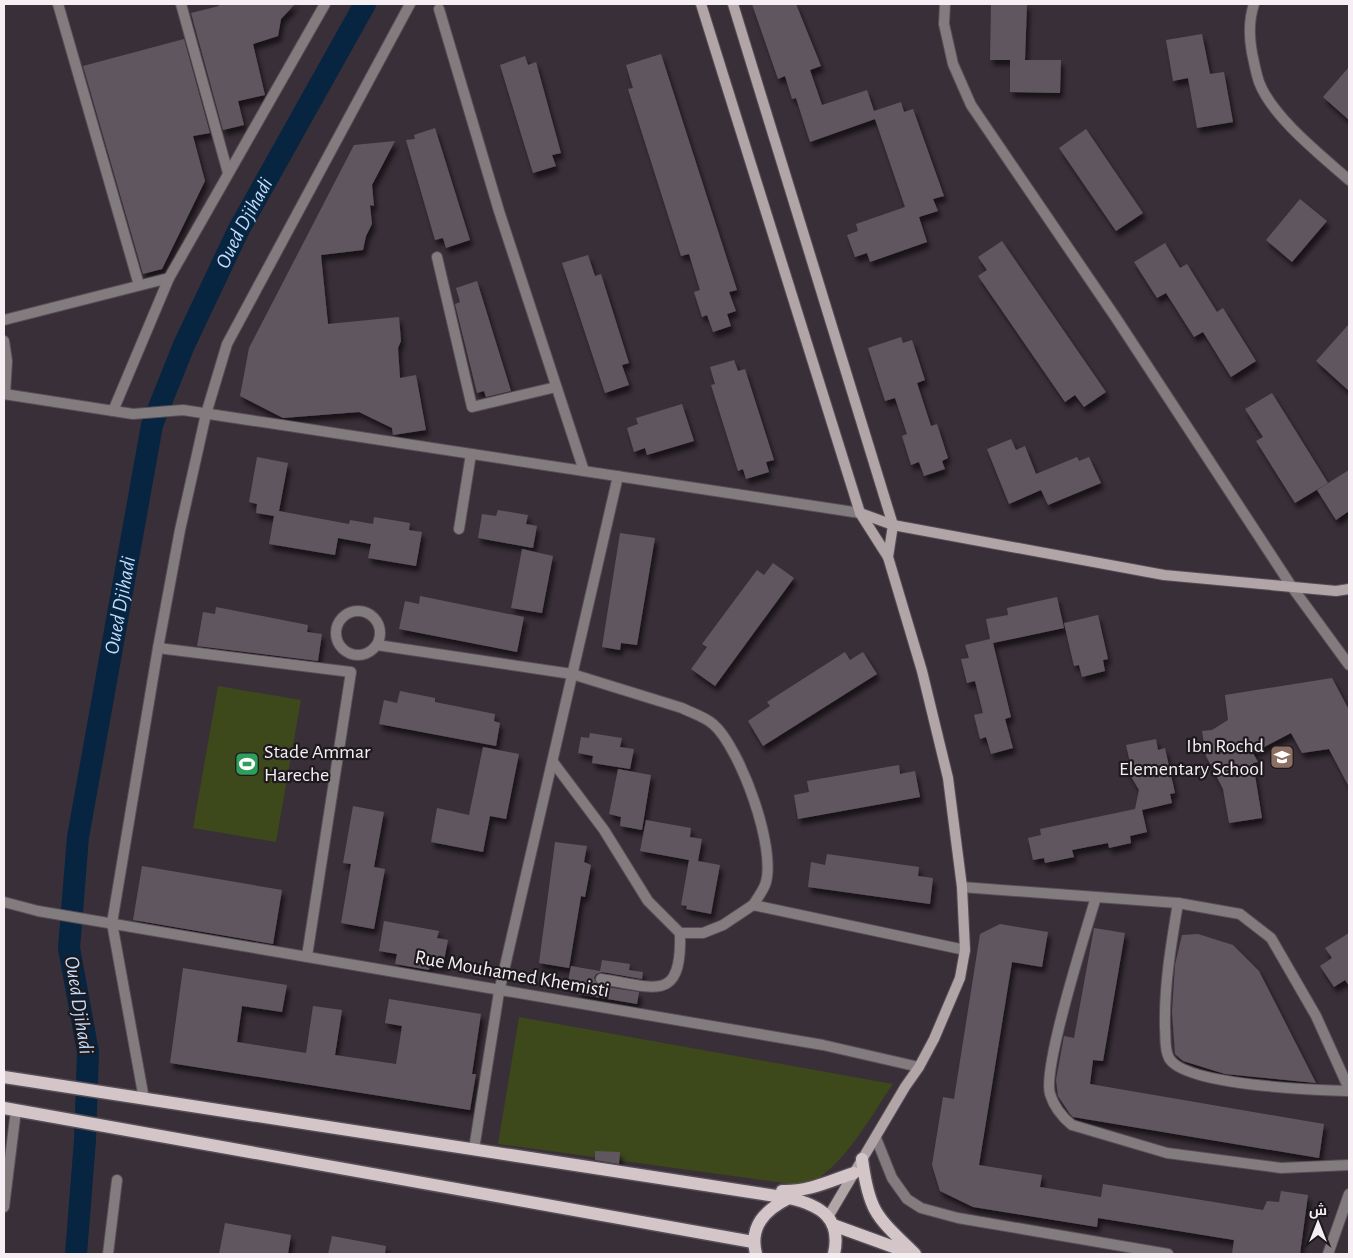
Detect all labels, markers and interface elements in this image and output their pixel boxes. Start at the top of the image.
water label: Oued Djihadi [211,174,276,272]
water label: Oued Djihadi [101,554,139,656]
place label: Ibn Rochd Elementary School [1119,736,1264,779]
place label: Stade Ammar Hareche [264,742,371,785]
school or university icon: Ibn Rochd Elementary School [1269,744,1295,770]
sports icon: Stade Ammar Hareche [234,751,260,777]
street label: Rue Mouhamed Khemisti [413,947,611,1001]
water label: Oued Djihadi [61,954,97,1056]
north arrow [1293,1198,1343,1248]
text: ش [1309,1202,1327,1219]

